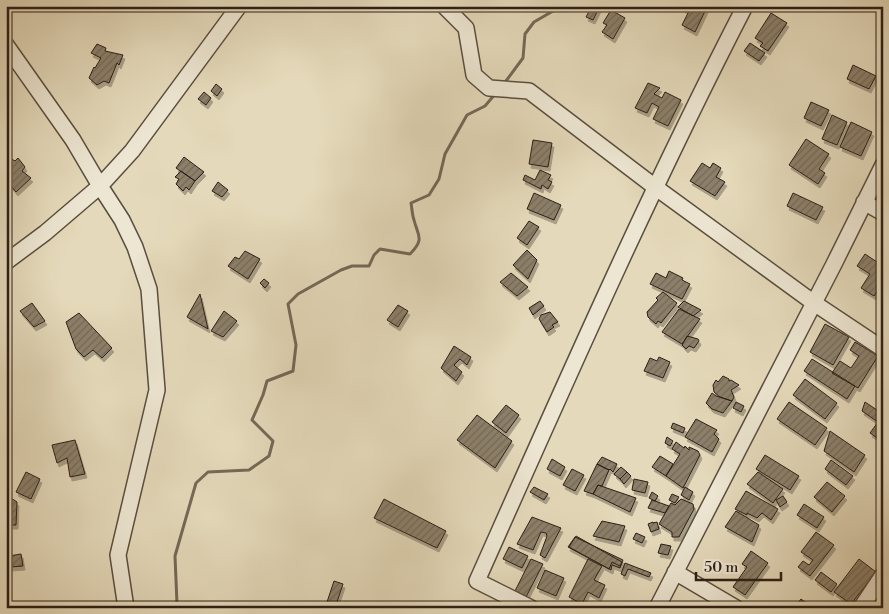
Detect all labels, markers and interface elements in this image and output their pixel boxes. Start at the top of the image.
scale bar [696,549,782,581]
text: 50 m [704,558,738,577]

